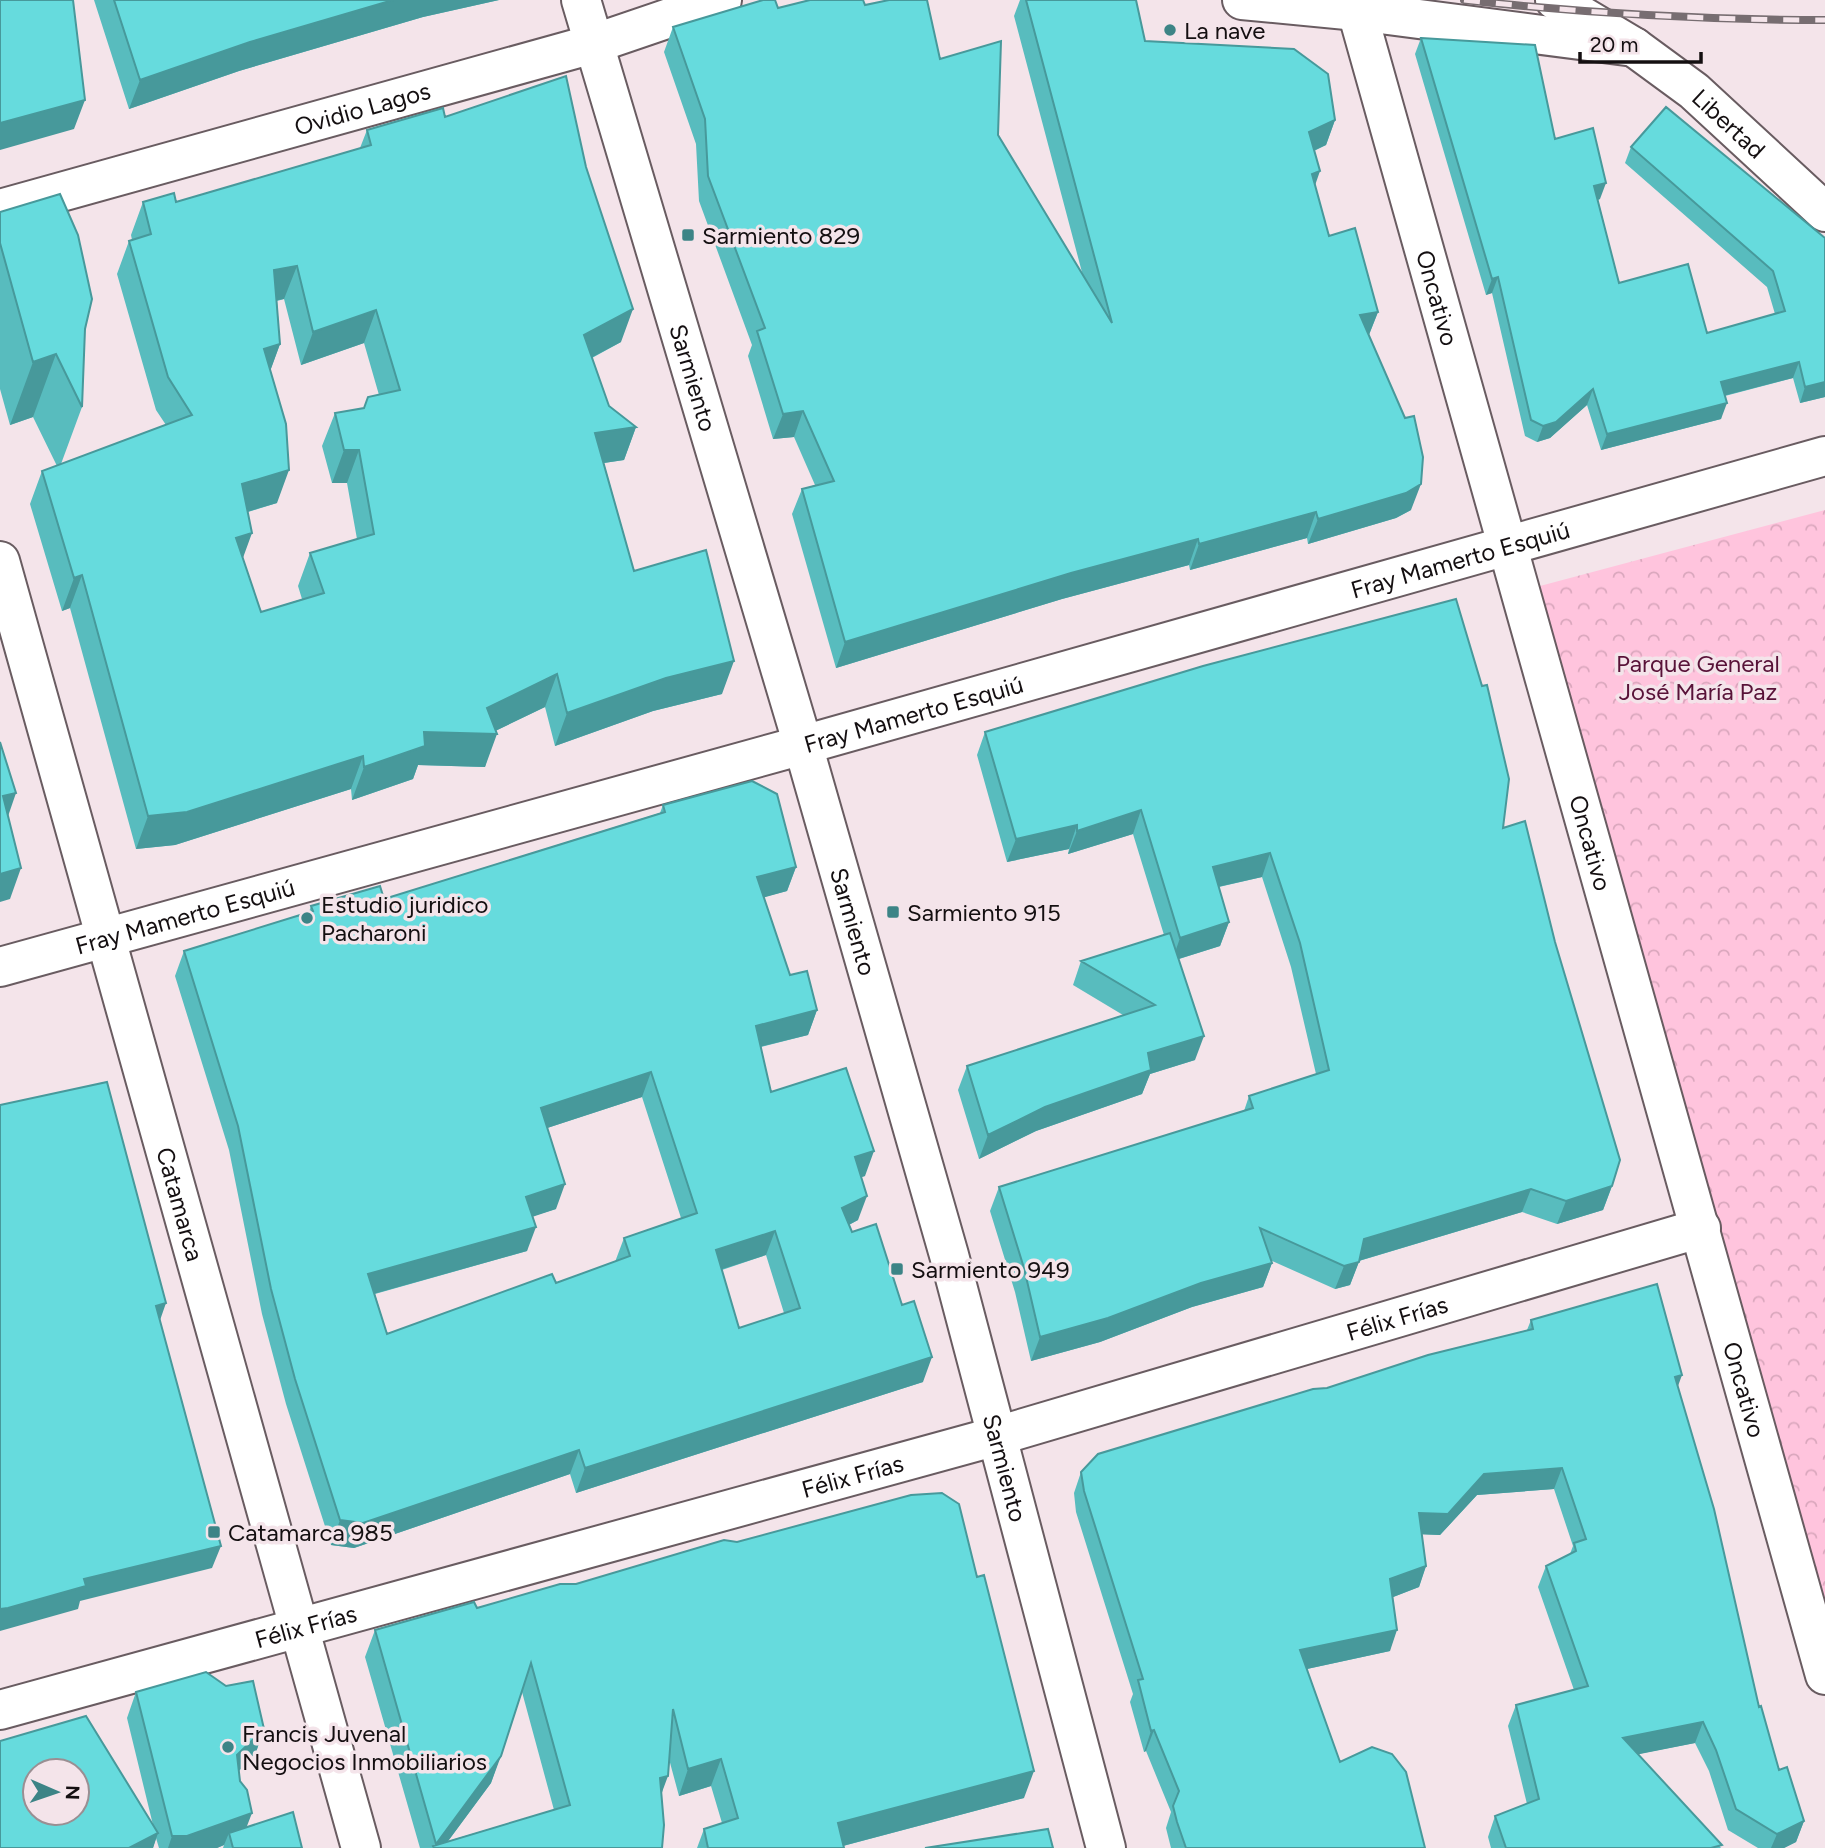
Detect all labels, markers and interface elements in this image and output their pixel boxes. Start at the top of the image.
place label: La nave [1184,16,1265,45]
scale bar [1580,21,1701,65]
marker: La nave [1162,22,1178,38]
text: 20 m [1590,32,1638,57]
street label: Ovidio Lagos [291,75,434,141]
street label: Libertad [1687,83,1771,164]
place label: Sarmiento 829 [702,221,860,250]
marker: Sarmiento 829 [680,227,696,243]
street label: Oncativo [1410,247,1465,349]
street label: Sarmiento [664,320,723,435]
street label: Fray Mamerto Esquiú [1347,514,1573,604]
park label: Parque General José María Paz [1616,649,1780,706]
street label: Fray Mamerto Esquiú [801,669,1026,758]
street label: Oncativo [1564,792,1618,894]
street label: Sarmiento [824,864,883,979]
street label: Fray Mamerto Esquiú [72,872,298,960]
place label: Estudio juridico Pacharoni [321,890,488,947]
place label: Sarmiento 915 [907,898,1061,927]
marker: Sarmiento 915 [885,904,901,920]
marker: Estudio juridico Pacharoni [299,910,315,926]
street label: Catamarca [151,1144,210,1264]
place label: Sarmiento 949 [911,1255,1070,1284]
marker: Sarmiento 949 [889,1261,905,1277]
street label: Félix Frías [1343,1289,1451,1347]
street label: Oncativo [1717,1338,1772,1441]
street label: Sarmiento [977,1411,1034,1525]
street label: Félix Frías [798,1448,906,1504]
place label: Catamarca 985 [228,1518,393,1547]
marker: Catamarca 985 [206,1524,222,1540]
street label: Félix Frías [252,1598,360,1654]
place label: Francis Juvenal Negocios Inmobiliarios [242,1719,487,1776]
marker: Francis Juvenal Negocios Inmobiliarios [220,1739,236,1755]
north arrow [21,1757,91,1827]
text: N [61,1785,84,1800]

